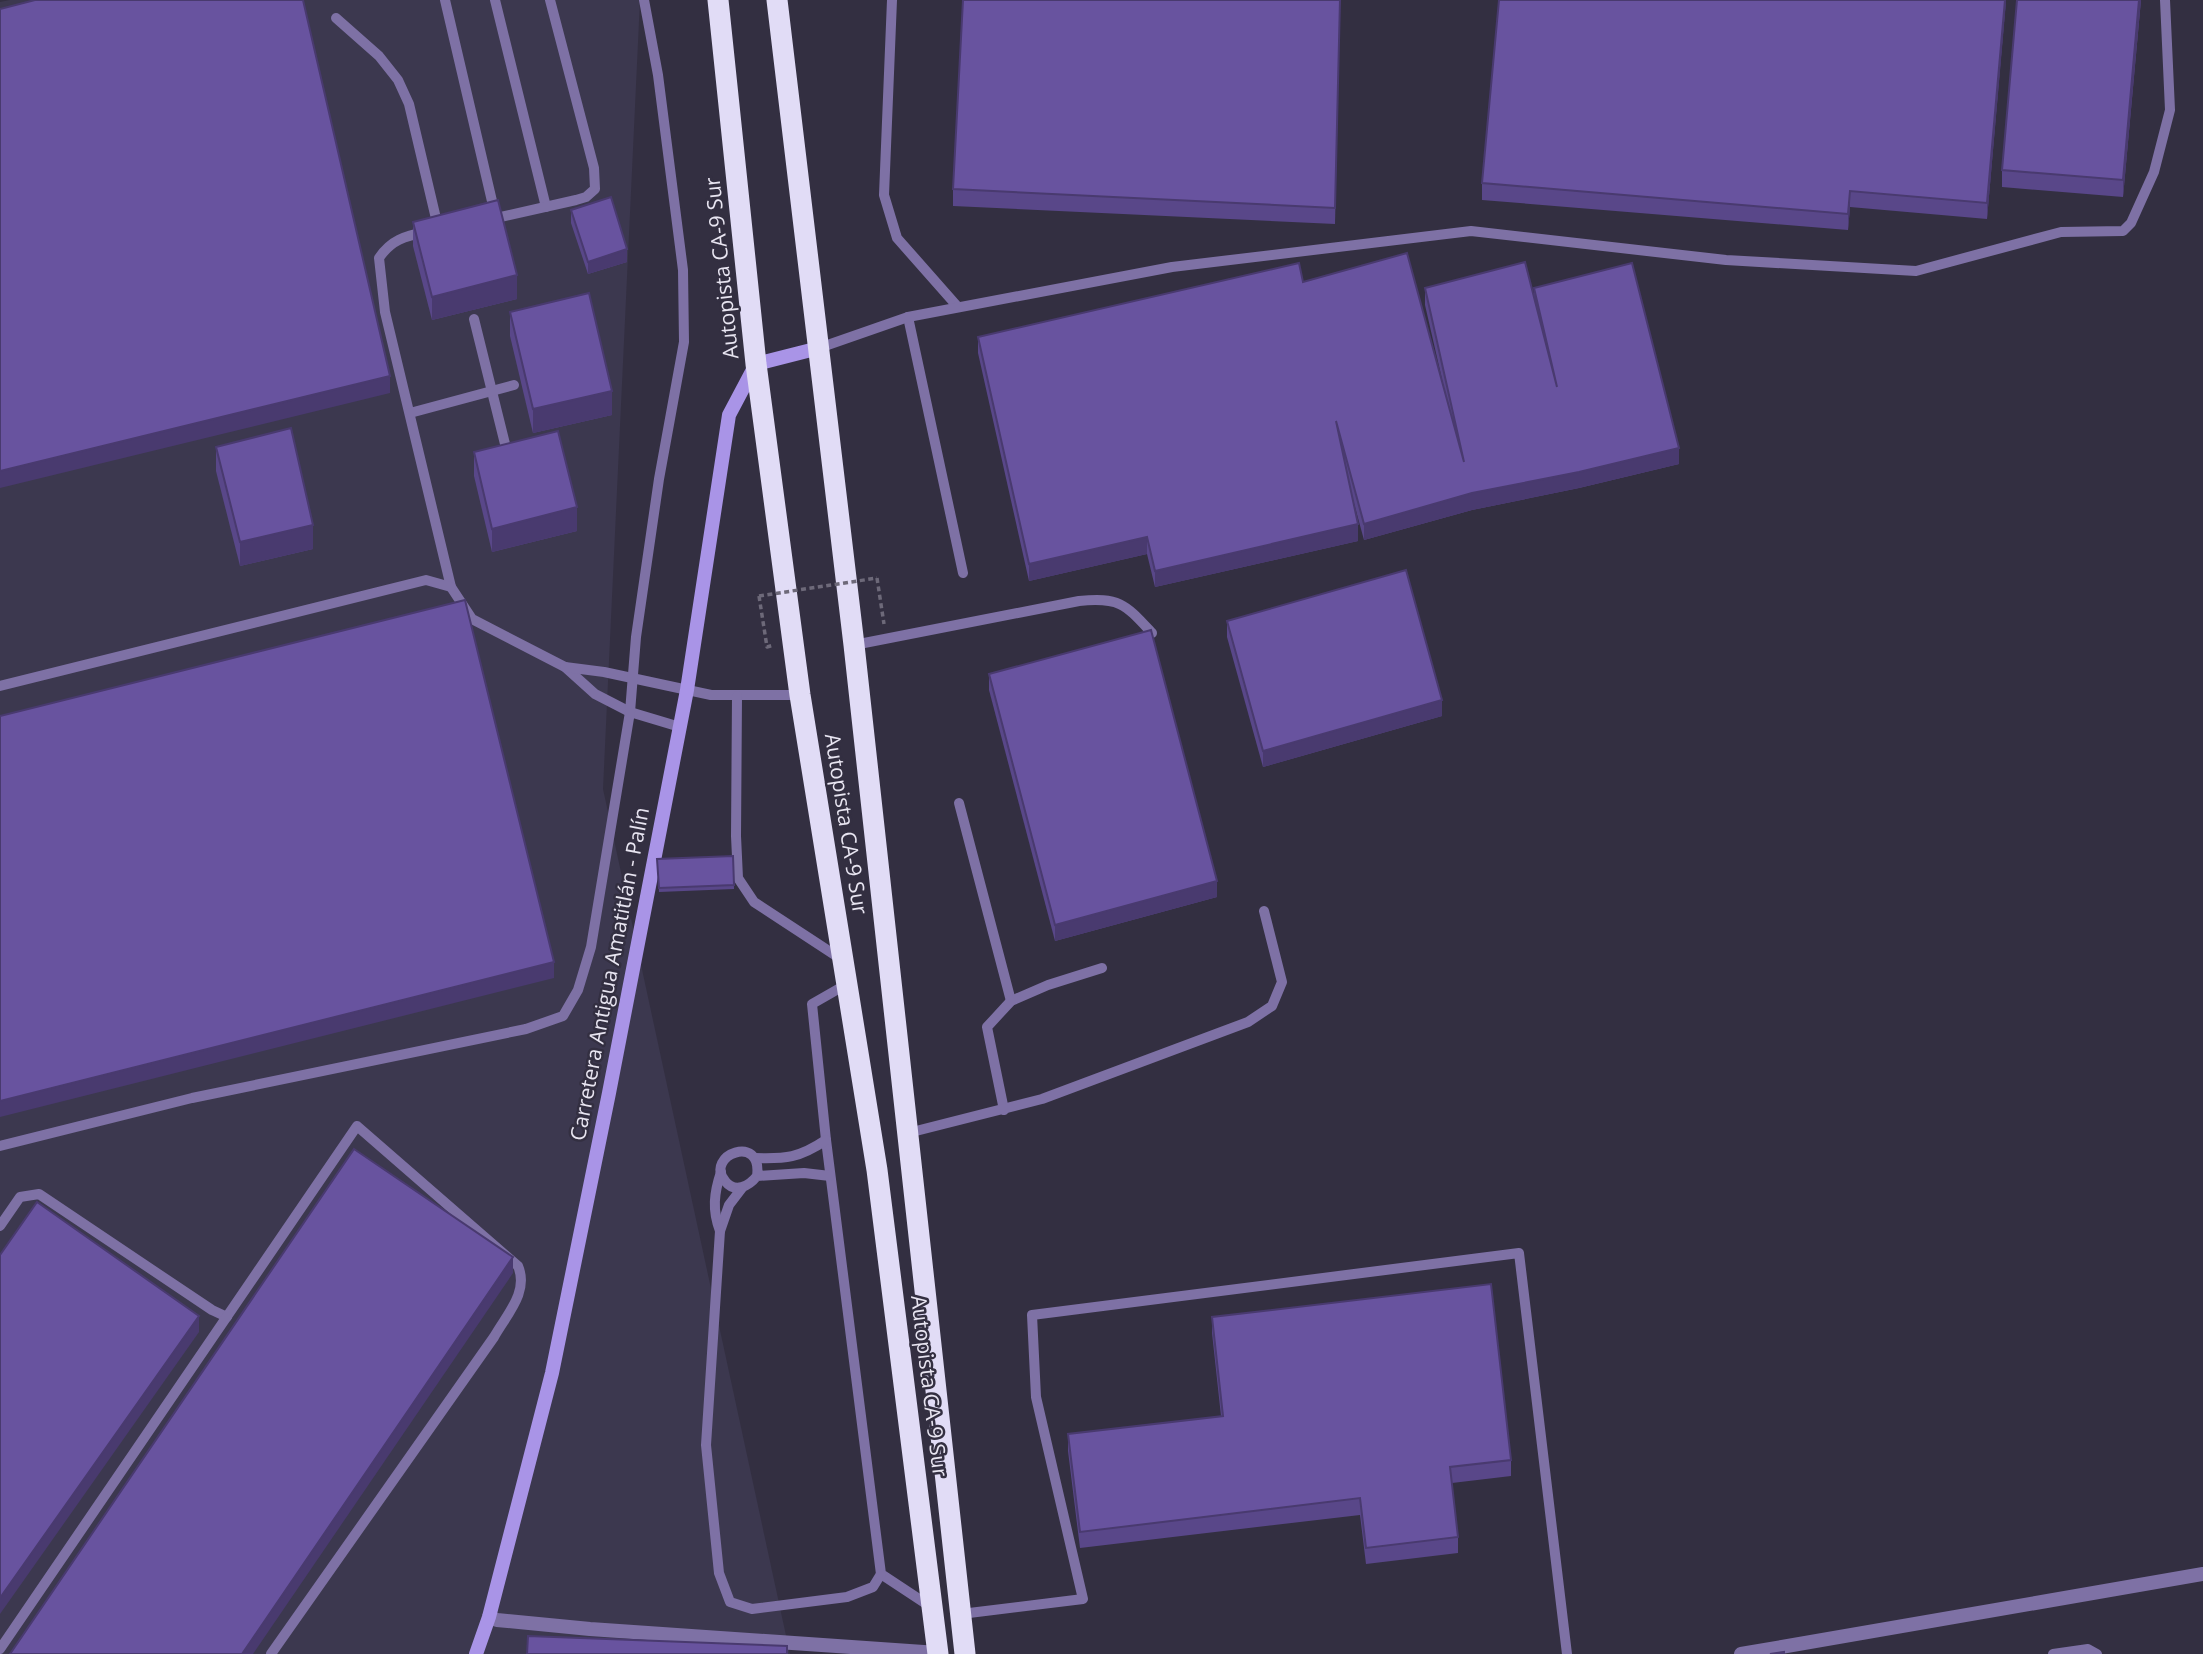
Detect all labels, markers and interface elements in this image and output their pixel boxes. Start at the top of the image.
street label: Autopista CA-9 Sur [697,175,744,360]
street label: Autopista CA-9 Sur [819,731,875,917]
street label: Carretera Antigua Amatitlán - Palín [563,805,655,1143]
street label: Autopista CA-9 Sur [905,1293,955,1479]

